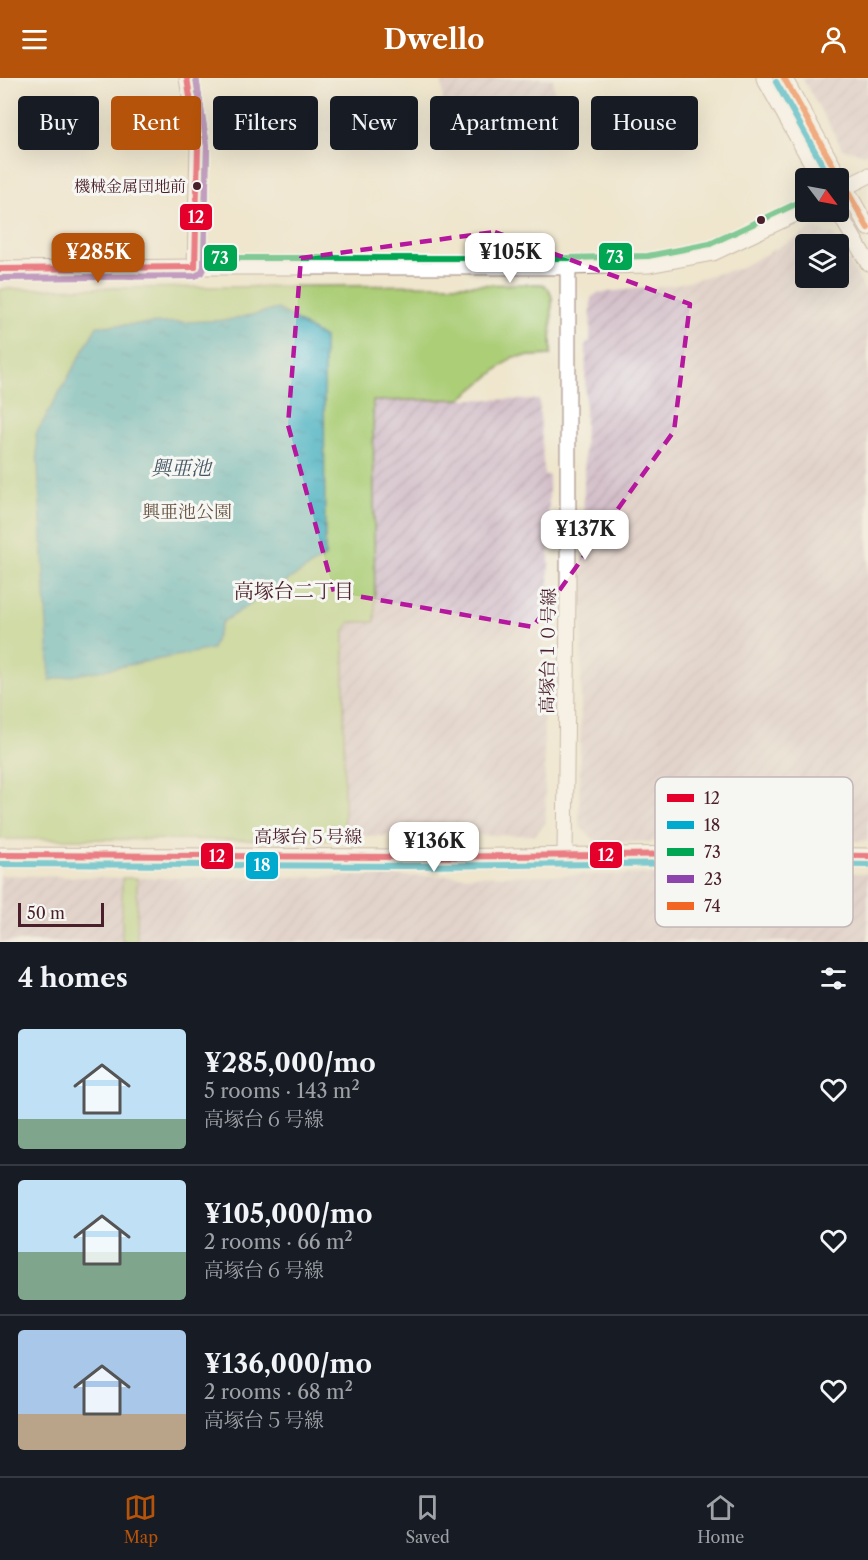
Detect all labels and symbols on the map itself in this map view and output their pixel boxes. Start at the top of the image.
north arrow [795,168,849,222]
place label: 機械金属団地前 [74,176,186,196]
marker: 機械金属団地前 [191,180,203,192]
line badge: 12 [179,203,213,231]
text: 12 [188,207,204,227]
unlabelled marker [755,214,767,226]
pin: ¥285K [56,233,140,284]
pin: ¥105K [468,233,552,284]
line badge: 73 [598,242,633,271]
line badge: 73 [203,244,238,272]
text: 73 [606,247,624,267]
text: 73 [211,248,229,268]
water label: 興亜池 [151,456,213,480]
park label: 興亜池公園 [142,501,232,523]
pin: ¥137K [543,510,627,561]
district label: 高塚台二丁目 [234,579,354,603]
street label: 高塚台１０号線 [536,588,560,714]
legend [655,777,853,927]
text: 12 [704,788,720,808]
text: 18 [704,815,720,835]
pin: ¥136K [392,822,476,873]
street label: 高塚台５号線 [254,826,362,848]
line badge: 12 [589,841,623,869]
line badge: 12 [200,842,234,870]
text: 73 [704,842,721,862]
text: 12 [598,845,614,865]
text: 12 [209,846,225,866]
line badge: 18 [245,851,279,880]
text: 18 [253,855,271,875]
text: 23 [704,869,722,889]
text: 74 [704,896,721,916]
scale bar [18,900,104,928]

